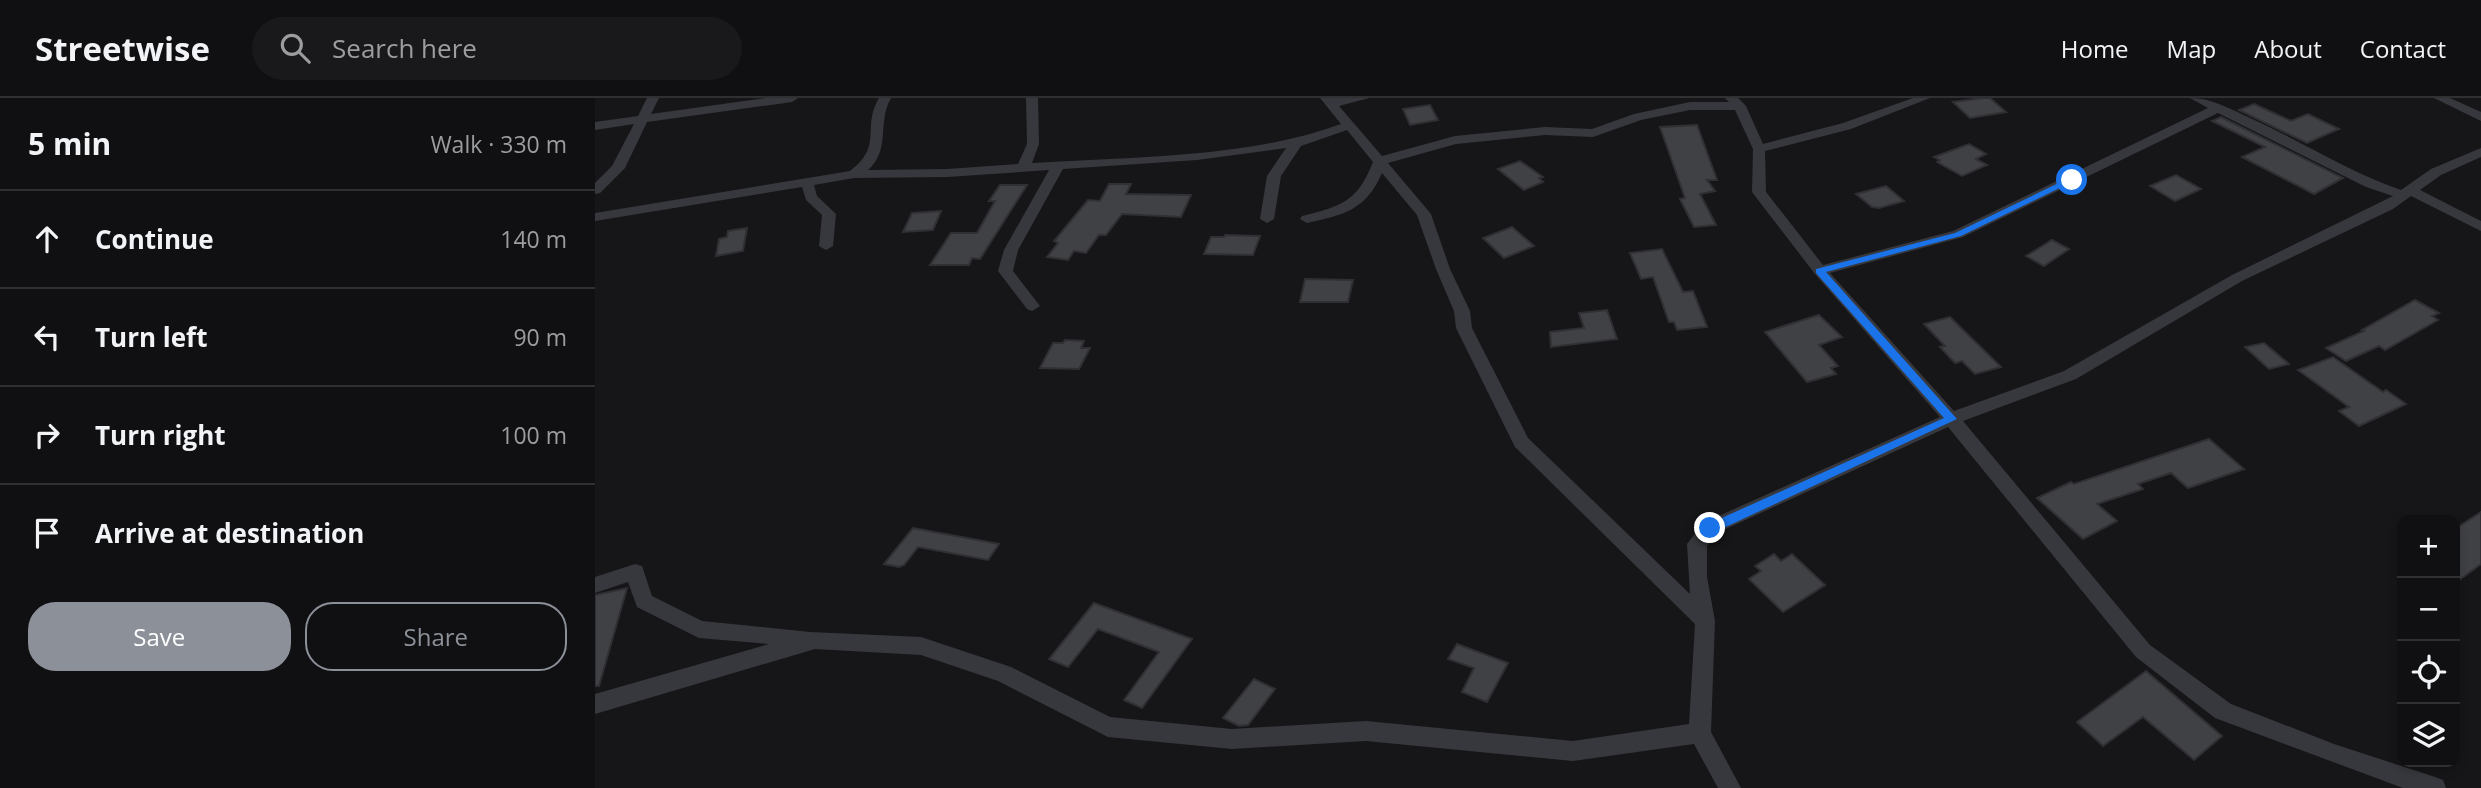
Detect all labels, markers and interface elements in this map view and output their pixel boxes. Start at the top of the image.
search box [252,17,742,80]
text: Streetwise [35,26,210,71]
icon: search [276,29,314,67]
text: Search here [332,30,477,66]
text: Home [2061,32,2129,65]
text: Map [2167,32,2216,65]
text: About [2254,32,2322,65]
text: Contact [2360,32,2446,65]
text: 5 min [28,123,111,164]
text: Walk · 330 m [430,128,567,160]
route start [2056,164,2087,195]
icon: ahead [28,220,66,258]
text: Continue [95,221,214,257]
text: 140 m [500,223,567,255]
icon: left [28,318,66,356]
text: Turn left [95,319,207,355]
text: 90 m [513,321,567,353]
icon: right [28,416,66,454]
text: Turn right [95,417,226,453]
text: 100 m [500,419,567,451]
route end [1694,512,1725,543]
icon: arrive [28,514,66,552]
text: Arrive at destination [95,515,364,551]
map controls [2397,515,2460,767]
button: + [2397,515,2460,578]
button: − [2397,578,2460,641]
button: Save [28,602,291,671]
button: Share [305,602,567,671]
button: locate [2397,641,2460,704]
button: layers [2397,704,2460,767]

